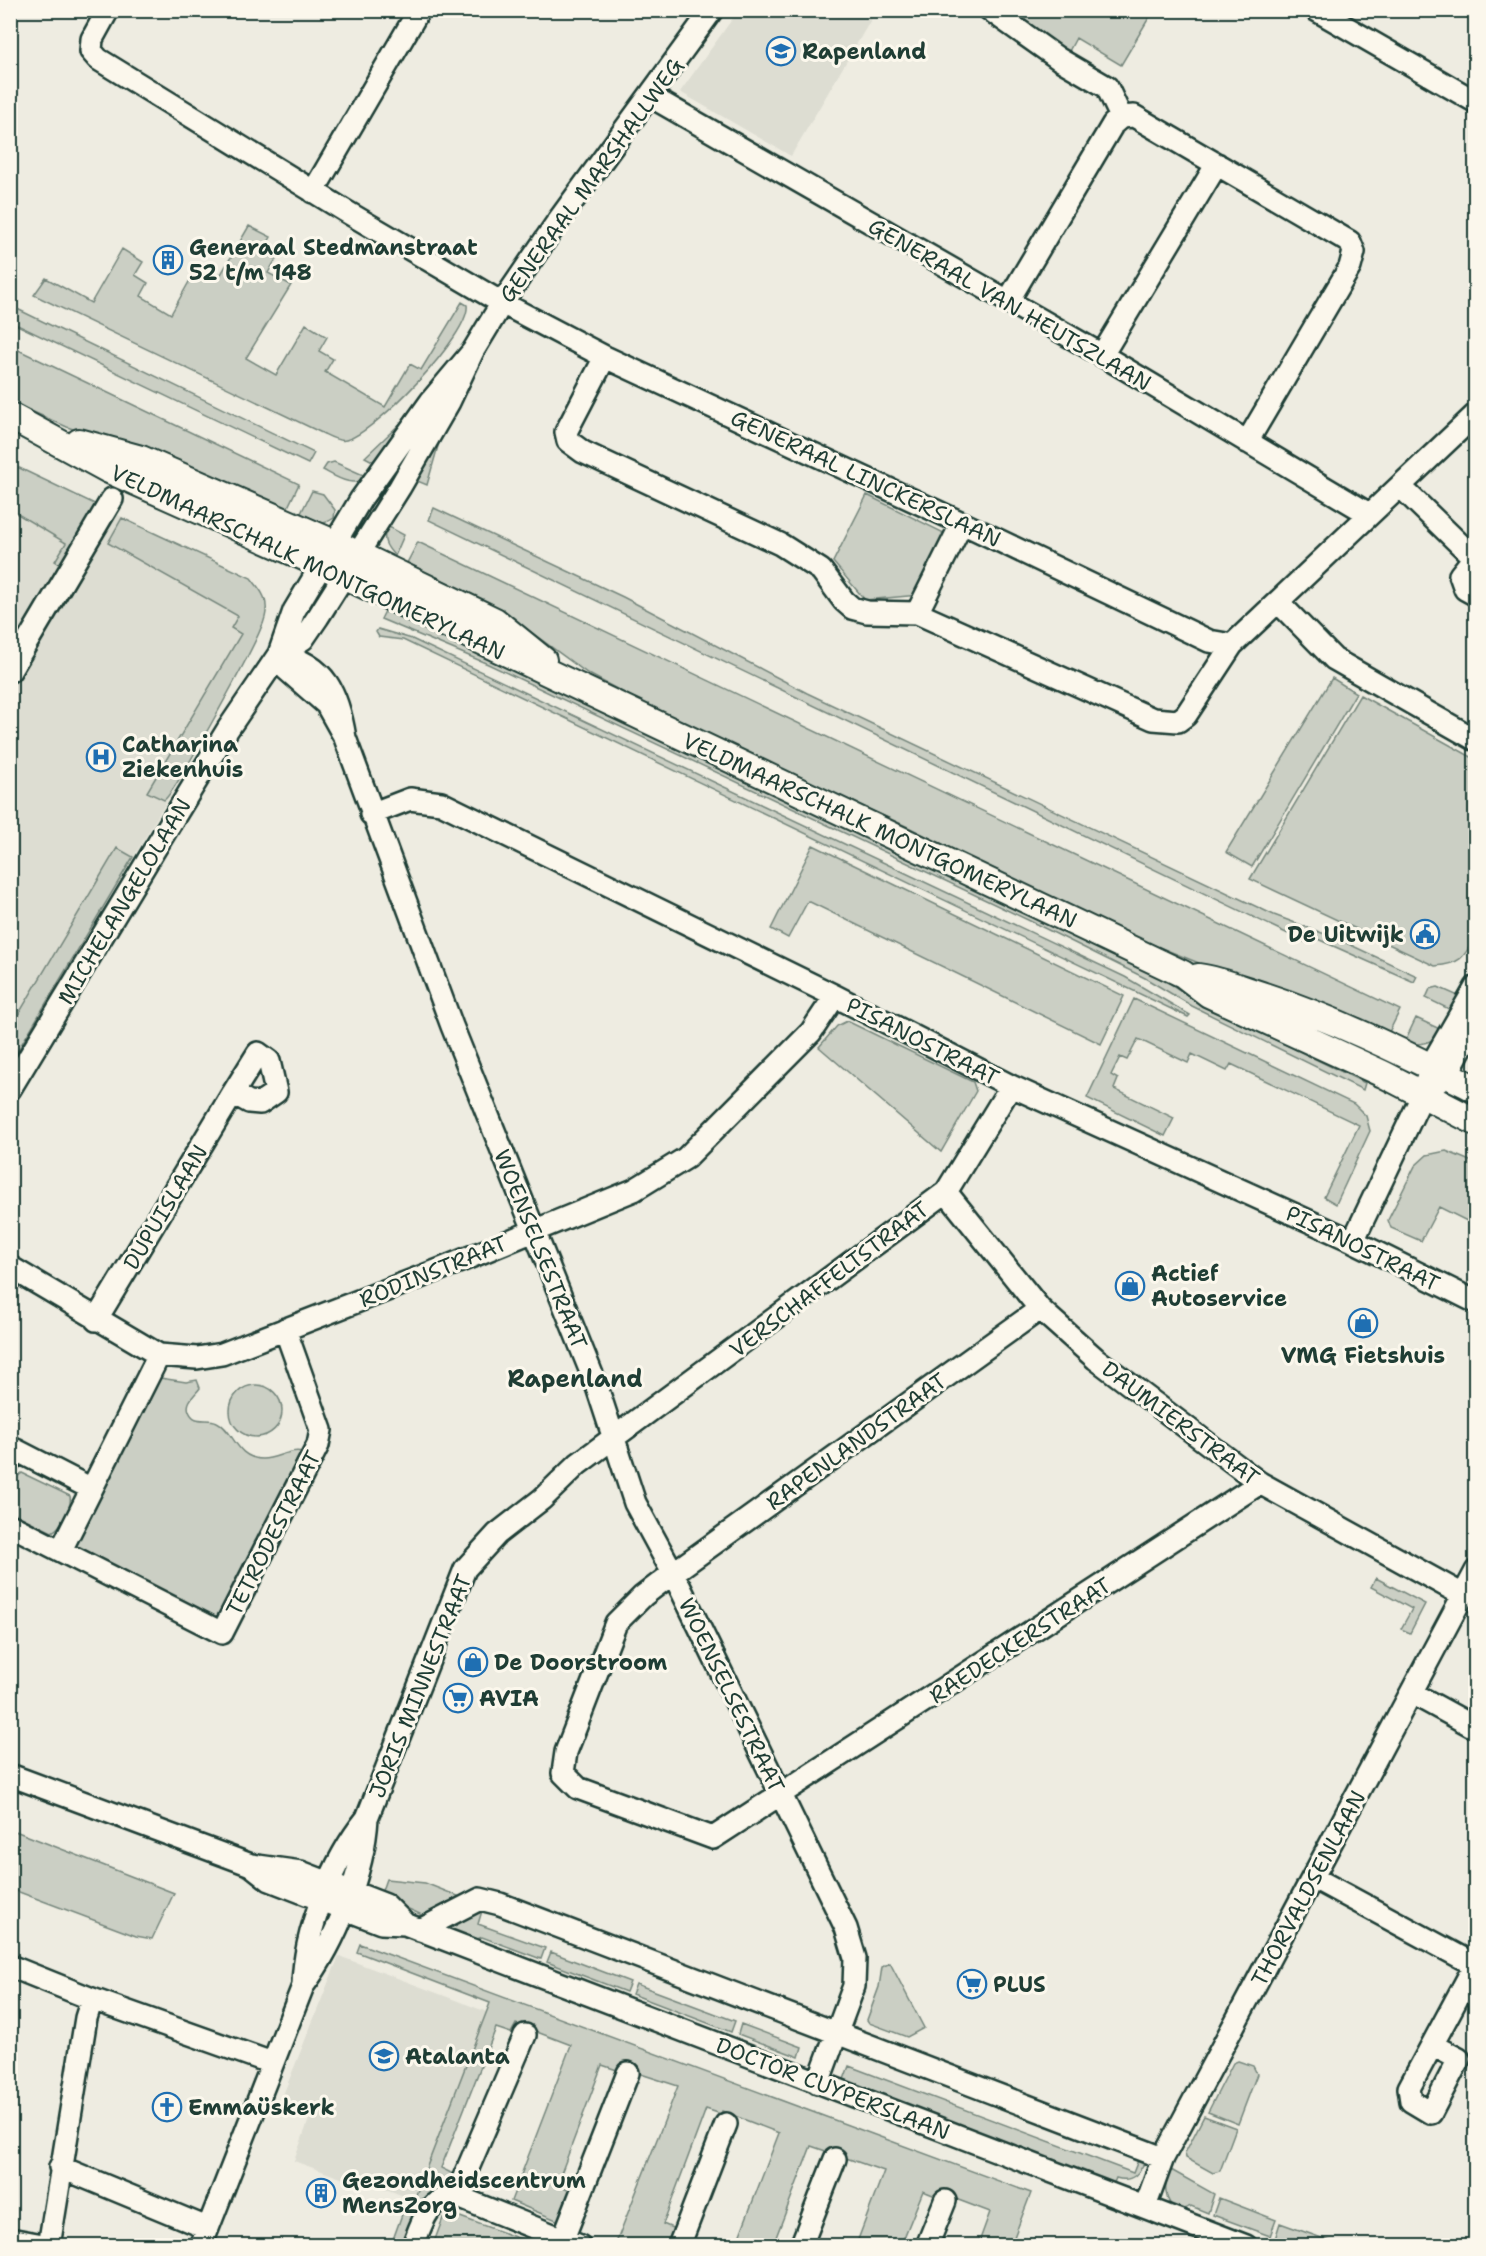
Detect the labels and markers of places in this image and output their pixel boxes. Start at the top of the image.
school or university icon: Rapenland [765,35,797,67]
place label: Rapenland [802,37,926,66]
place label: Generaal Stedmanstraat 52 t/m 148 [189,233,478,287]
building icon: Generaal Stedmanstraat 52 t/m 148 [152,244,184,276]
place label: Catharina Ziekenhuis [122,730,243,784]
hospital icon: Catharina Ziekenhuis [85,741,117,773]
public building icon: De Uitwijk [1409,918,1441,950]
place label: De Uitwijk [1288,920,1404,949]
place label: Actief Autoservice [1151,1259,1287,1313]
shop icon: Actief Autoservice [1114,1270,1146,1302]
shop icon: VMG Fietshuis [1347,1307,1379,1339]
place label: VMG Fietshuis [1281,1341,1445,1370]
shop icon: De Doorstroom [457,1646,489,1678]
place label: De Doorstroom [494,1648,667,1677]
supermarket icon: AVIA [442,1682,474,1714]
place label: AVIA [479,1684,539,1713]
supermarket icon: PLUS [956,1968,988,2000]
place label: PLUS [993,1970,1046,1999]
school or university icon: Atalanta [368,2040,400,2072]
place label: Atalanta [405,2042,510,2071]
church icon: Emmaüskerk [151,2091,183,2123]
place label: Emmaüskerk [188,2093,335,2122]
place label: Gezondheidscentrum MensZorg [342,2166,586,2220]
building icon: Gezondheidscentrum MensZorg [305,2177,337,2209]

